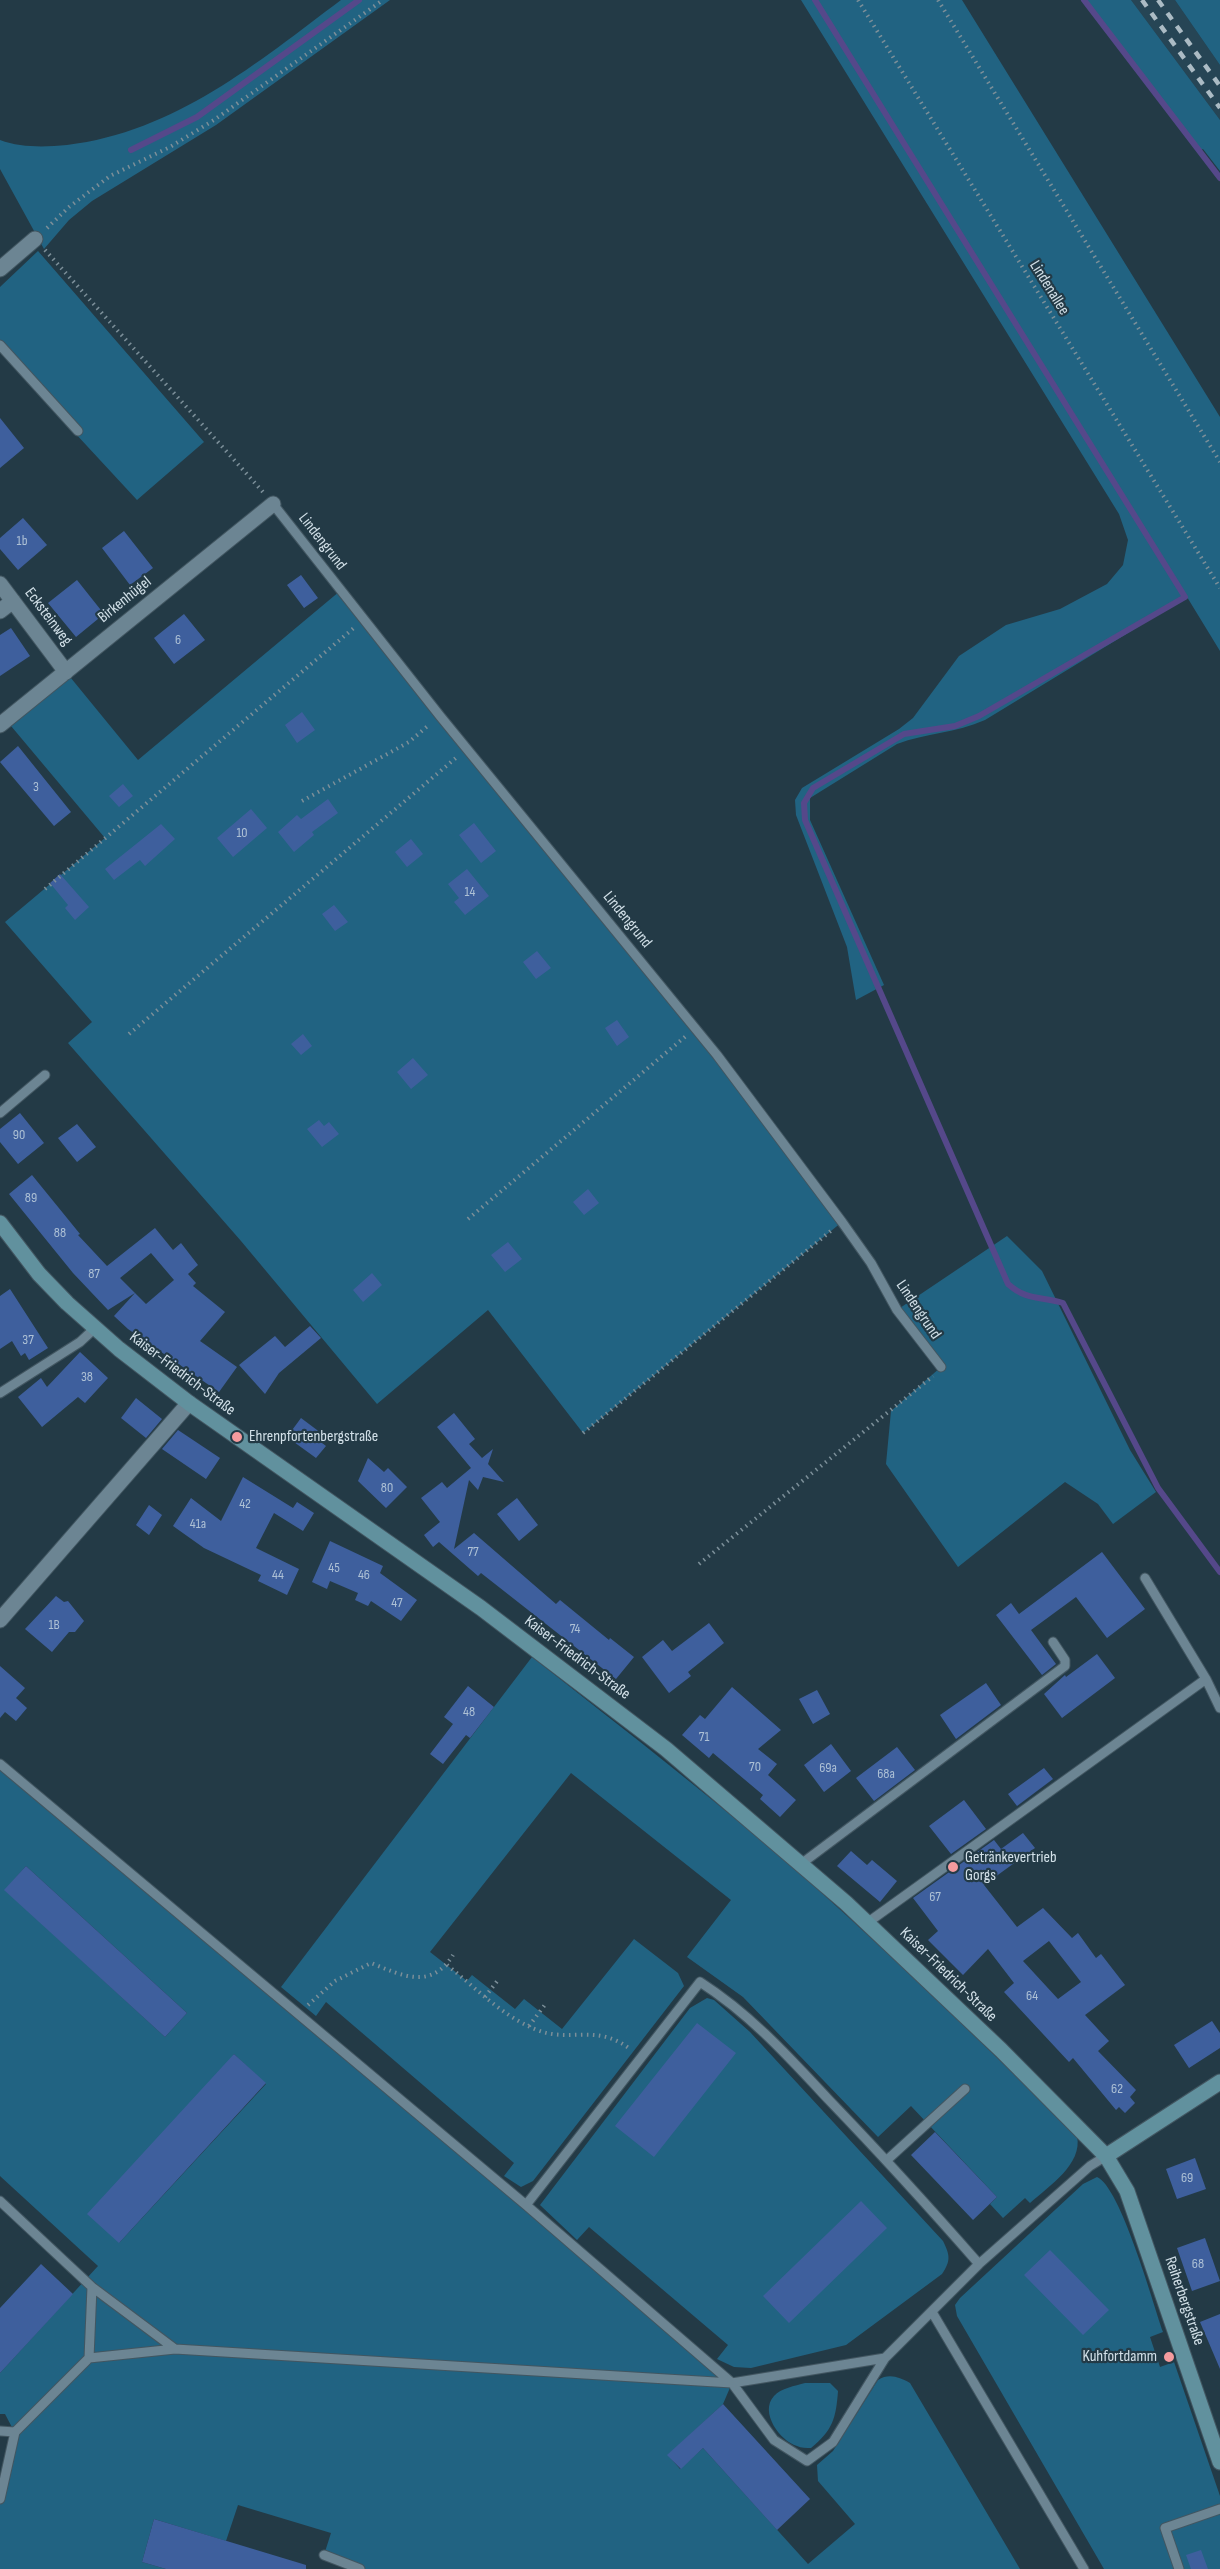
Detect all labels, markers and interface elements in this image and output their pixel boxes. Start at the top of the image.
street label: Lindenallee [1025,257,1073,319]
street label: Lindengrund [294,510,350,574]
house number: 1b [17,533,27,549]
street label: Birkenhügel [94,573,156,627]
street label: Ecksteinweg [20,584,76,650]
house number: 6 [175,632,181,648]
house number: 3 [33,779,39,795]
house number: 10 [236,825,248,841]
house number: 14 [465,884,475,900]
street label: Lindengrund [598,888,656,952]
house number: 90 [13,1127,25,1143]
house number: 89 [25,1190,37,1206]
house number: 88 [54,1225,66,1241]
house number: 87 [88,1266,100,1282]
street label: Lindengrund [891,1277,945,1343]
street label: Kaiser-Friedrich-Straße [125,1328,239,1420]
house number: 37 [22,1332,34,1348]
house number: 38 [81,1369,93,1385]
place label: Ehrenpfortenbergstraße [249,1427,378,1447]
marker: Ehrenpfortenbergstraße [230,1430,244,1444]
house number: 80 [381,1480,393,1496]
house number: 42 [239,1496,251,1512]
house number: 41a [190,1516,206,1532]
house number: 77 [467,1544,479,1560]
house number: 45 [328,1560,340,1576]
house number: 44 [272,1567,284,1583]
house number: 46 [358,1567,370,1583]
house number: 47 [391,1595,403,1611]
street label: Kaiser-Friedrich-Straße [520,1612,634,1704]
house number: 1B [48,1617,60,1633]
house number: 74 [570,1621,580,1637]
house number: 48 [463,1704,475,1720]
house number: 71 [699,1729,709,1745]
house number: 70 [749,1759,761,1775]
house number: 69a [819,1760,837,1776]
house number: 68a [877,1766,895,1782]
place label: Getränkevertrieb Gorgs [965,1848,1057,1886]
marker: Getränkevertrieb Gorgs [946,1860,960,1874]
house number: 67 [929,1889,941,1905]
street label: Kaiser-Friedrich-Straße [895,1924,1001,2026]
house number: 64 [1026,1988,1038,2004]
house number: 62 [1111,2081,1123,2097]
house number: 69 [1181,2170,1193,2186]
street label: Reiherbergstraße [1160,2254,1208,2348]
house number: 68 [1192,2256,1204,2272]
place label: Kuhfortdamm [1083,2347,1157,2367]
marker: Kuhfortdamm [1162,2350,1176,2364]

